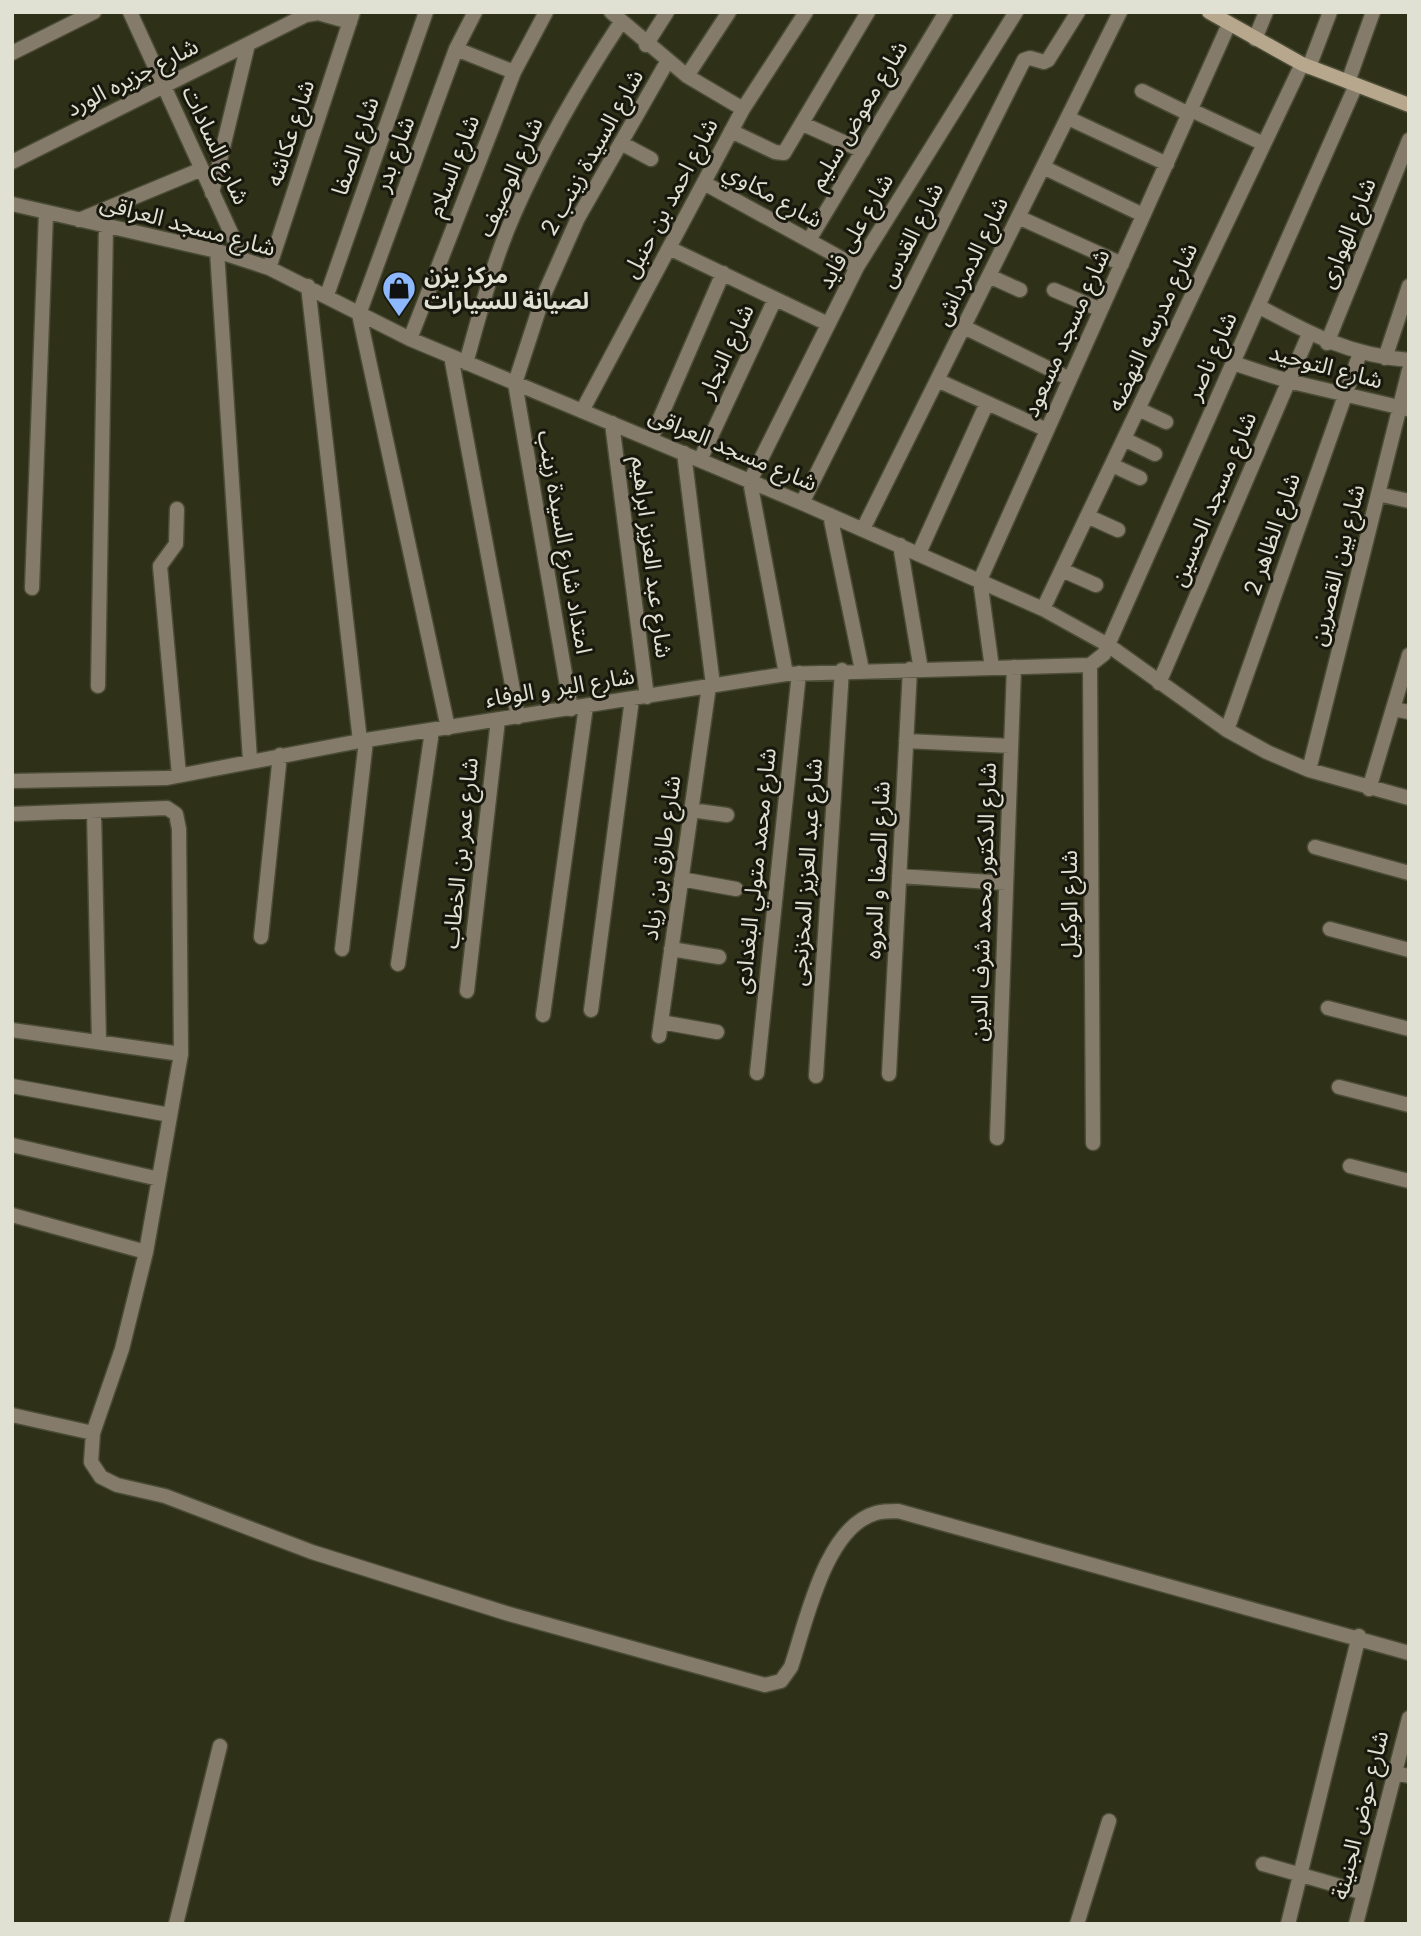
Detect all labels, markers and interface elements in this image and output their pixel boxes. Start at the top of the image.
street label: شارع جزيره الورد [60,30,204,125]
street label: شارع معوض سليم [801,35,916,196]
street label: شارع السيدة زينب 2 [533,63,652,241]
street label: شارع عكاشه [258,76,323,191]
street label: شارع السادات [174,80,258,210]
street label: شارع الصفا [323,92,388,200]
street label: شارع السلام [419,110,489,222]
street label: شارع بدر [365,112,423,197]
street label: شارع الوصيف [469,112,552,242]
street label: شارع احمد بن حنبل [614,112,727,284]
street label: شارع مكاوي [717,155,829,237]
street label: شارع على فايد [809,167,902,295]
street label: شارع الهوارى [1310,173,1385,293]
street label: شارع القدس [871,177,952,293]
street label: شارع مسجد العراقى [97,186,279,265]
street label: شارع الدمرداش [926,191,1017,331]
street label: شارع مدرسه النهضه [1099,238,1206,417]
street label: شارع مسجد مسعود [1015,244,1118,423]
place label: مركز يزن لصيانة للسيارات [424,259,589,317]
shop icon: مركز يزن لصيانة للسيارات [380,269,418,318]
street label: شارع النجار [690,299,763,404]
street label: شارع ناصر [1177,307,1246,407]
street label: شارع التوحيد [1265,336,1386,397]
street label: شارع مسجد العراقى [643,399,822,500]
street label: شارع مسجد الحسين [1162,407,1265,592]
street label: امتداد شارع السيدة زينب [529,428,600,657]
street label: شارع عبد العزيز ابراهيم [623,454,680,660]
street label: شارع الظاهر 2 [1236,469,1309,600]
street label: شارع بين القصرين [1301,481,1374,649]
street label: شارع البر و الوفاء [483,659,637,716]
street label: شارع محمد متولي البغدادى [726,746,785,996]
street label: شارع عمر بن الخطاب [434,756,487,950]
street label: شارع عبد العزيز المخزنجى [782,757,831,987]
street label: شارع الدكتور محمد شرف الدين [962,762,1005,1042]
street label: شارع طارق بن زياد [634,773,689,943]
street label: شارع الصفا و المروه [856,780,899,960]
street label: شارع الوكيل [1053,850,1086,958]
street label: شارع حوض الجنينة [1324,1727,1397,1903]

